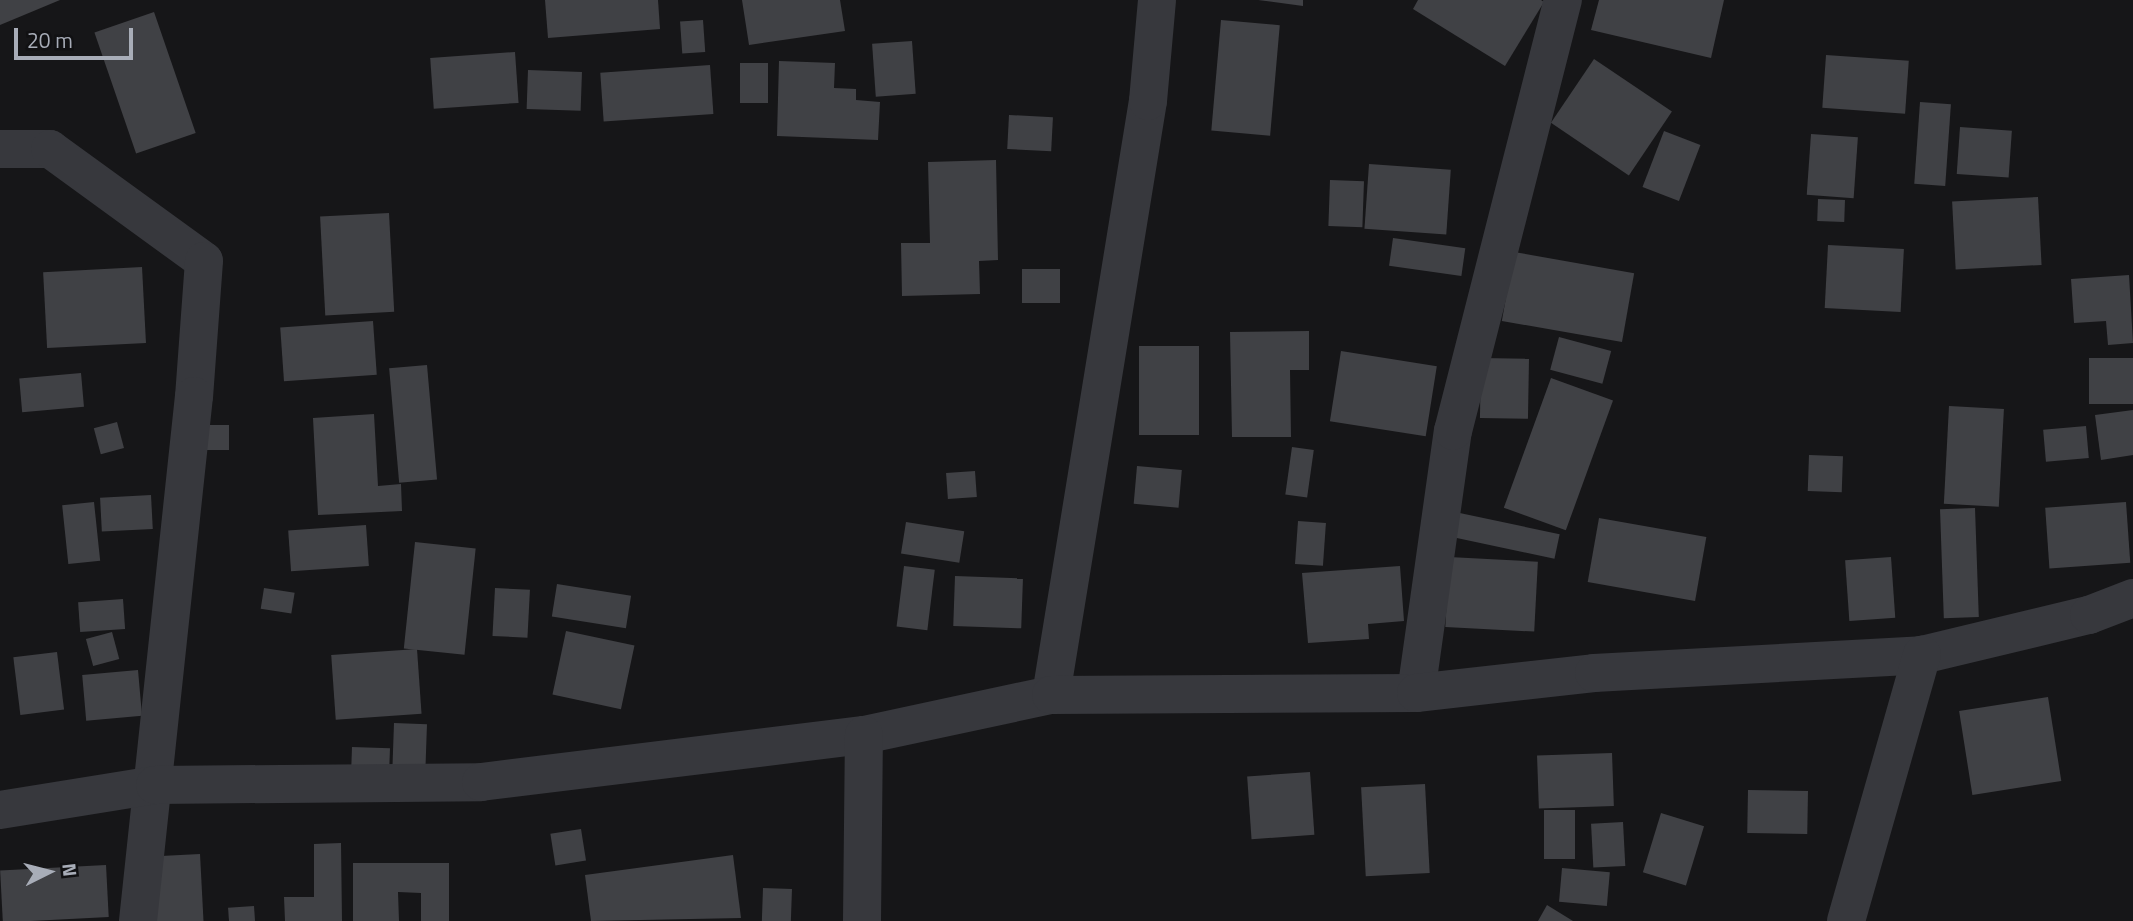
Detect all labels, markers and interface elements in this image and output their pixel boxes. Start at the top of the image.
scale bar [18,14,136,58]
text: 20 m [27,24,73,56]
north arrow [14,837,84,907]
text: N [55,862,85,878]

